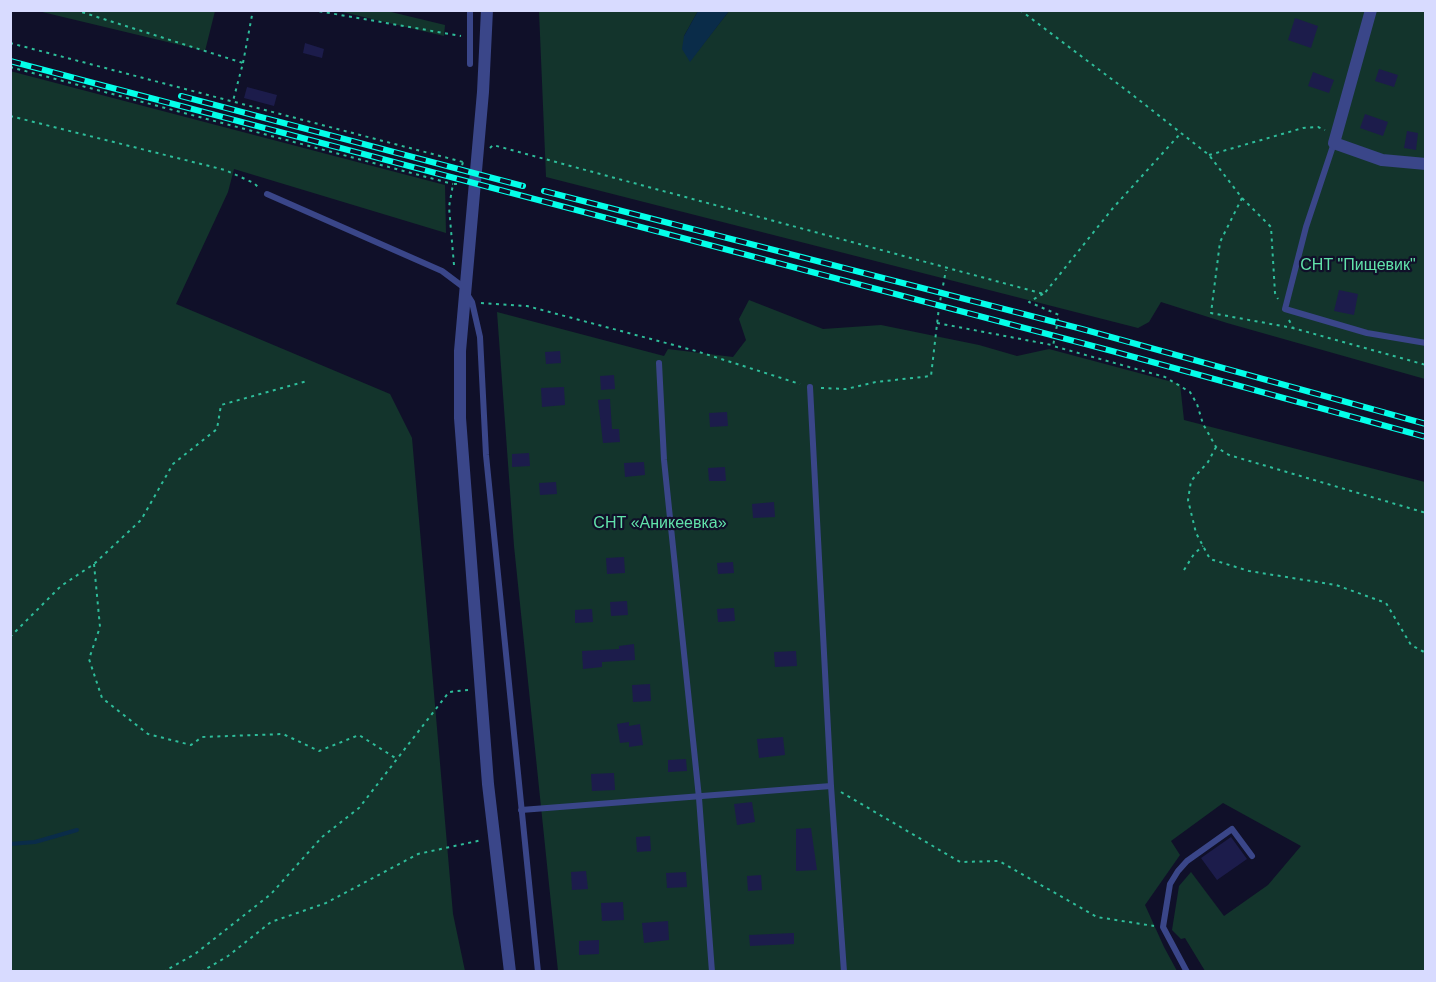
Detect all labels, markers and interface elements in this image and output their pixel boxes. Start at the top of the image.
park label: СНТ "Пищевик" [1300,256,1416,276]
park label: СНТ «Аникеевка» [593,514,727,534]

